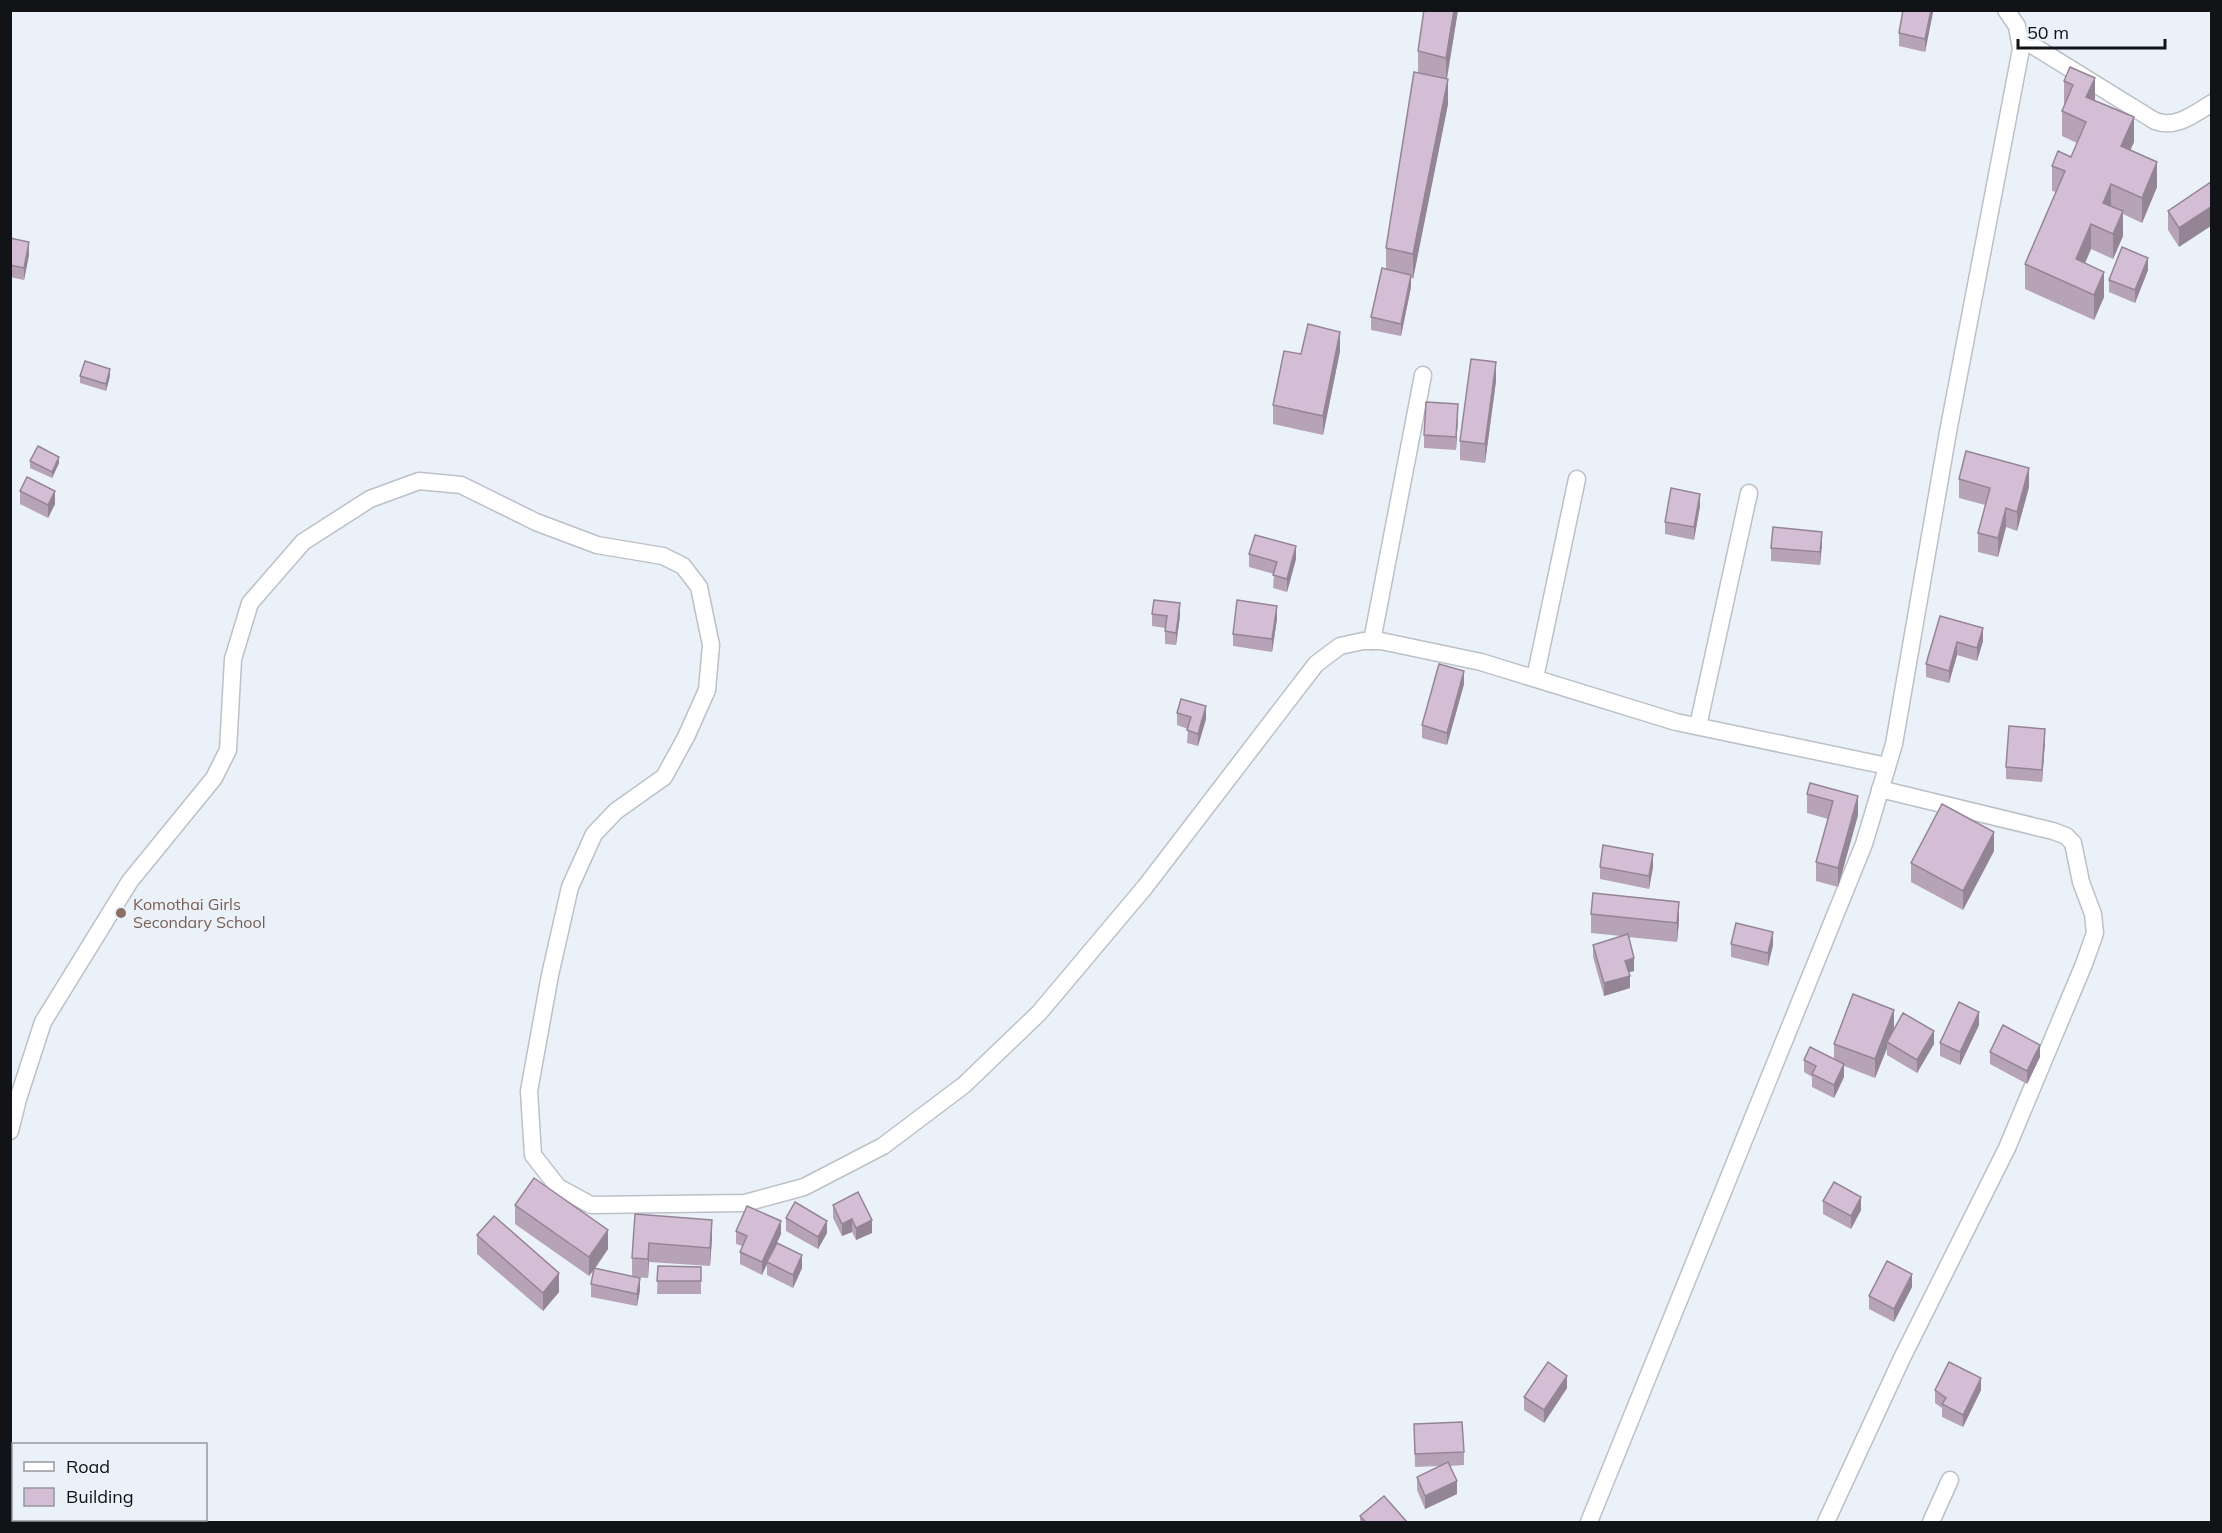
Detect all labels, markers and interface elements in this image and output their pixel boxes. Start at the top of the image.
scale bar [2018,12,2165,50]
text: 50 m [2027,21,2069,44]
place label: Komothai Girls Secondary School [133,894,265,932]
marker: Komothai Girls Secondary School [114,906,128,920]
legend [12,1443,207,1521]
text: Road [66,1455,110,1478]
text: Building [66,1485,134,1508]

